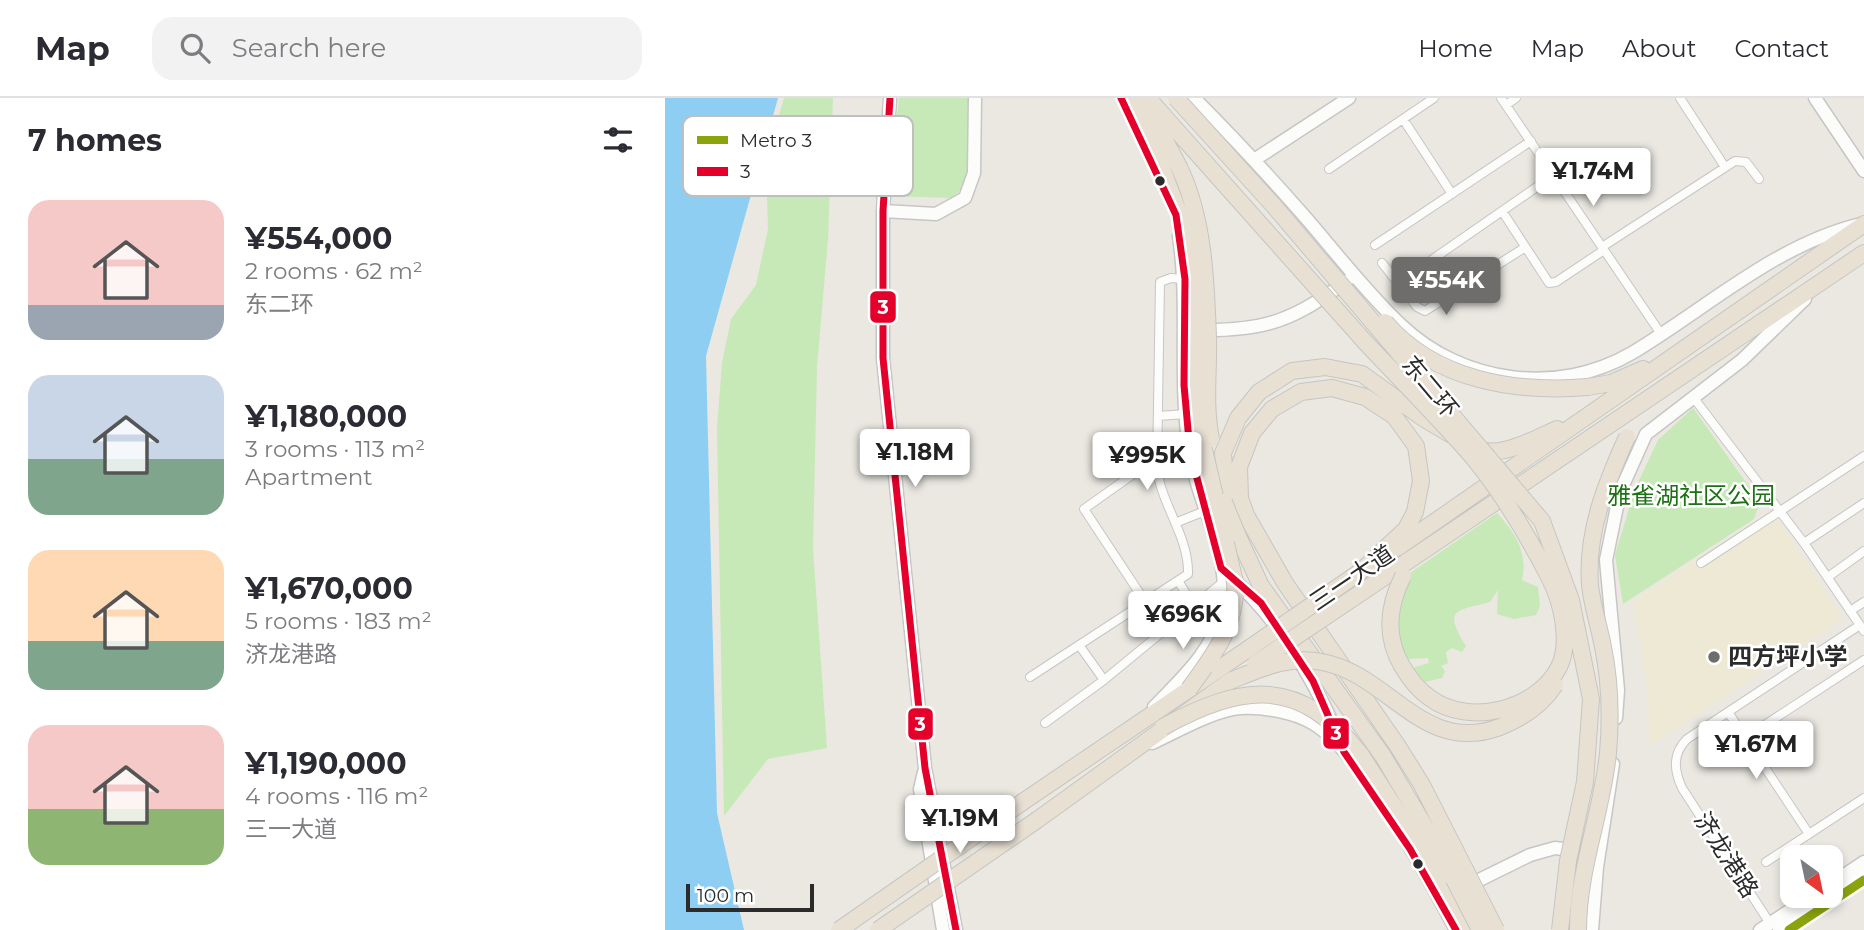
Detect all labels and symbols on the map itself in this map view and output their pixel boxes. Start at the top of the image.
legend [683,116,913,196]
text: Metro 3 [740,129,812,152]
pin: ¥1.74M [1536,148,1650,208]
text: 3 [740,160,751,183]
unlabelled marker [1153,174,1167,188]
pin: ¥554K [1397,258,1495,317]
line badge: 3 [869,290,897,324]
text: 3 [876,296,889,319]
street label: 东二环 [1396,350,1465,424]
pin: ¥1.18M [858,430,972,489]
pin: ¥995K [1098,432,1196,492]
park label: 雅雀湖社区公园 [1607,481,1775,510]
street label: 三一大道 [1304,539,1400,616]
pin: ¥696K [1134,592,1232,651]
place label: 四方坪小学 [1728,642,1848,671]
marker: 四方坪小学 [1706,649,1722,665]
line badge: 3 [907,707,934,741]
text: 3 [913,713,926,736]
line badge: 3 [1322,717,1350,750]
text: 3 [1329,722,1342,745]
pin: ¥1.67M [1699,722,1813,781]
pin: ¥1.19M [903,796,1017,855]
street label: 济龙港路 [1688,807,1765,903]
north arrow [1780,845,1843,908]
unlabelled marker [1411,857,1425,871]
scale bar [686,881,814,913]

